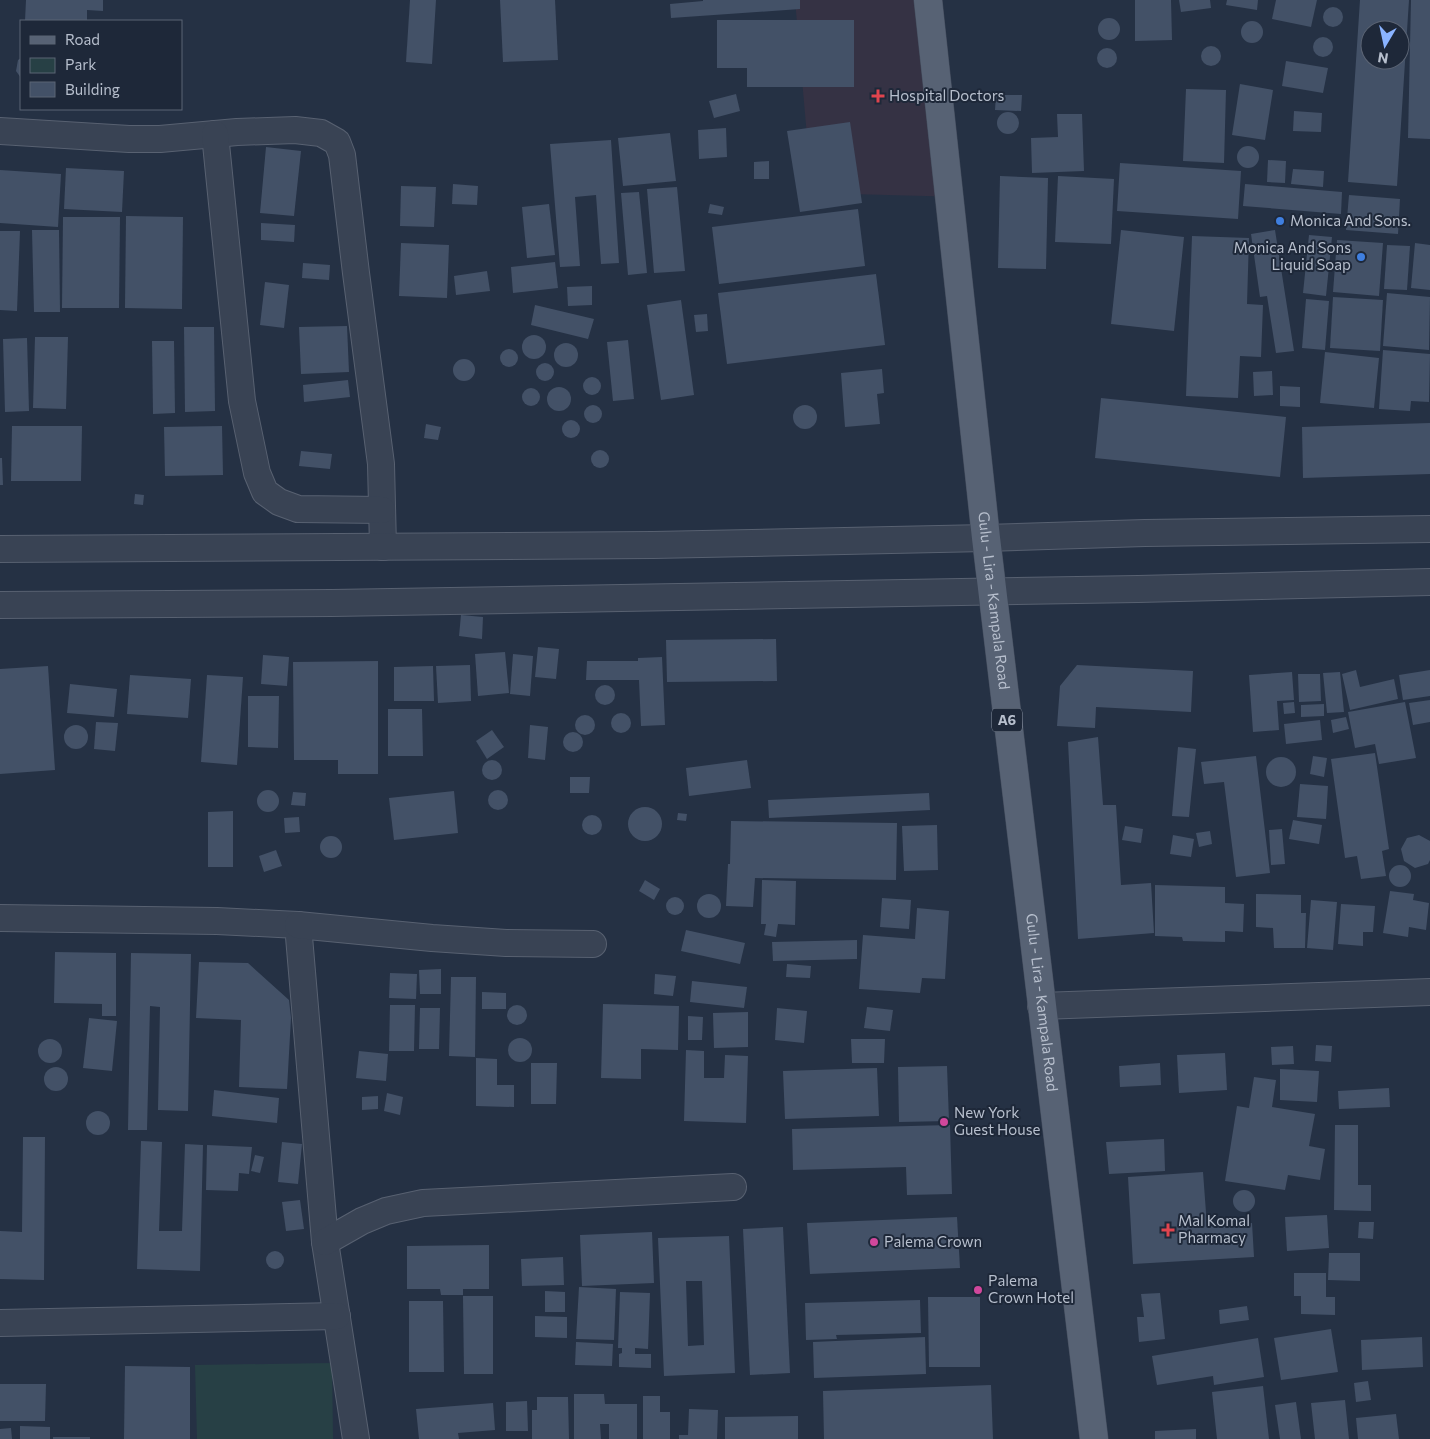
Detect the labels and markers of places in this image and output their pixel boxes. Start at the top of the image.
place label: Hospital Doctors [889,86,1004,104]
marker: Hospital Doctors [871,89,885,103]
place label: Monica And Sons. [1290,211,1411,229]
marker: Monica And Sons. [1274,215,1286,227]
place label: Monica And Sons Liquid Soap [1233,238,1351,273]
marker: Monica And Sons Liquid Soap [1355,251,1367,263]
place label: New York Guest House [954,1103,1040,1138]
marker: New York Guest House [938,1116,950,1128]
place label: Mal Komal Pharmacy [1178,1211,1250,1246]
marker: Mal Komal Pharmacy [1162,1224,1174,1236]
place label: Palema Crown [884,1232,982,1250]
marker: Palema Crown [868,1236,880,1248]
place label: Palema Crown Hotel [988,1271,1074,1306]
marker: Palema Crown Hotel [972,1284,984,1296]

